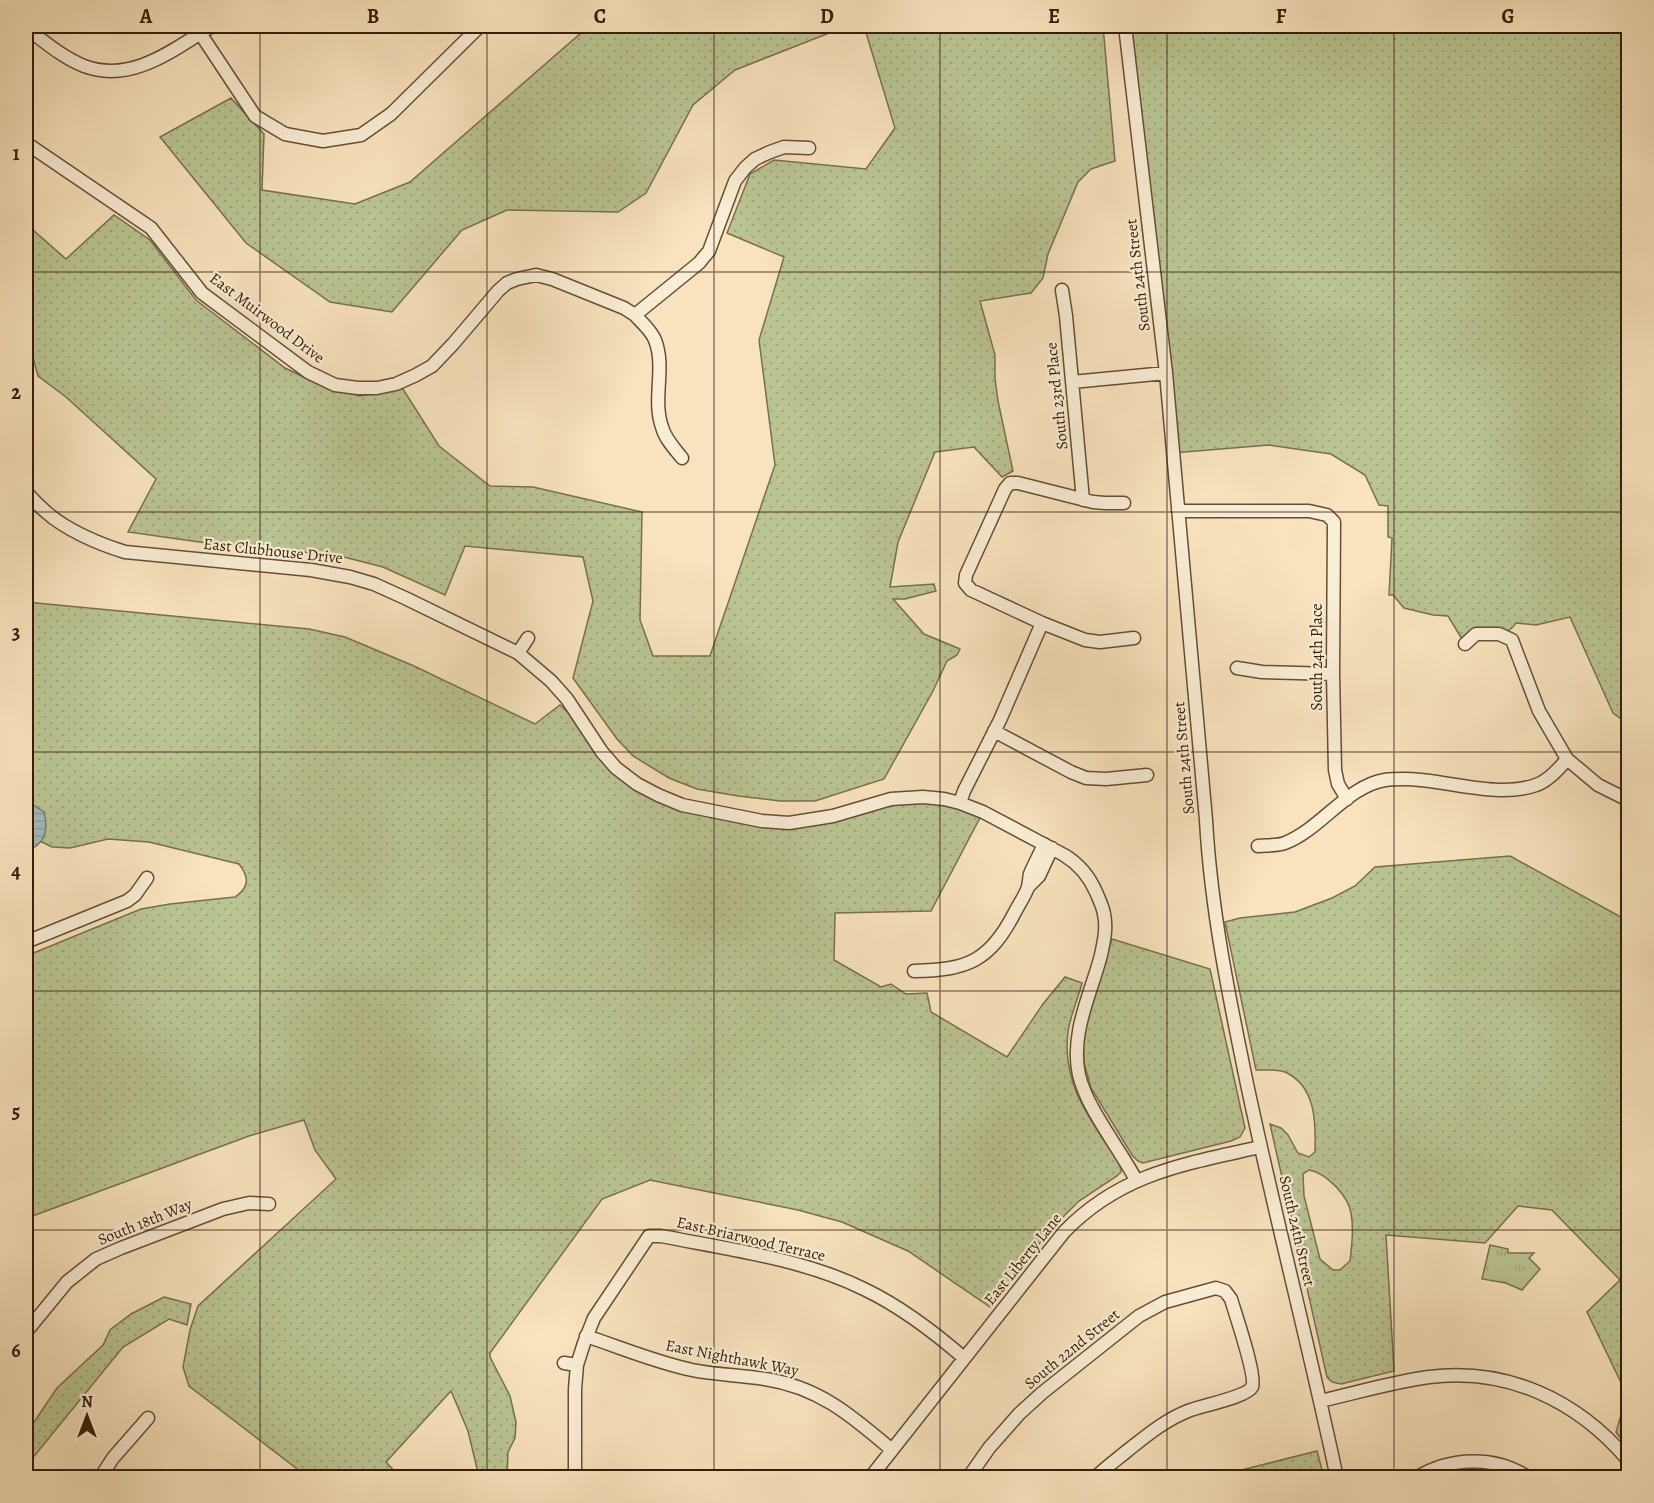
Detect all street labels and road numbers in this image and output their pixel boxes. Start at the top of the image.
street label: South 24th Street [1120,218,1156,332]
street label: East Muirwood Drive [205,267,329,369]
street label: South 23rd Place [1040,341,1074,451]
street label: East Clubhouse Drive [202,533,344,569]
street label: South 24th Place [1306,603,1328,711]
street label: South 24th Street [1168,701,1200,815]
street label: South 24th Street [1274,1173,1320,1289]
street label: South 18th Way [95,1193,196,1251]
street label: East Liberty Lane [979,1208,1067,1310]
street label: East Briarwood Terrace [674,1211,828,1267]
street label: South 22nd Street [1020,1304,1124,1394]
street label: East Nighthawk Way [664,1334,801,1382]

